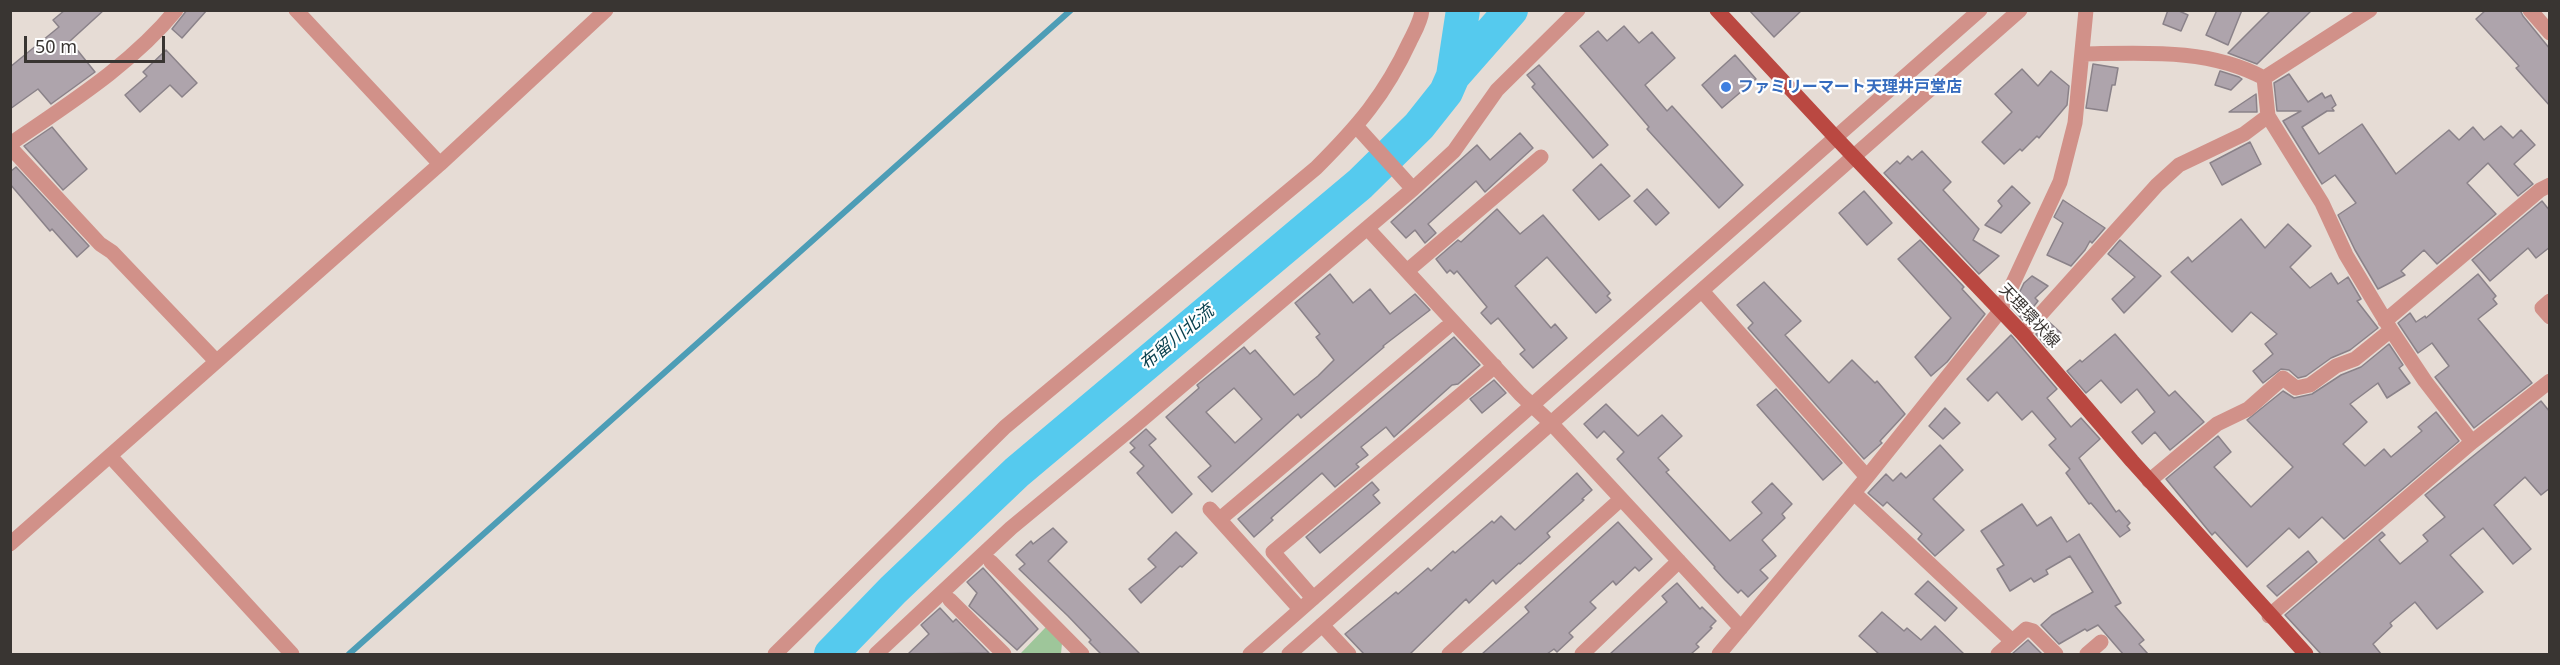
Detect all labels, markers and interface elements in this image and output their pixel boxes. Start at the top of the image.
scale bar [27,24,168,62]
text: 50 m [35,34,77,58]
place label: ファミリーマート天理井戸堂店 [1738,77,1962,97]
marker: ファミリーマート天理井戸堂店 [1719,80,1733,94]
street label: 天理環状線 [1995,280,2063,352]
water label: 布留川北流 [1136,301,1218,375]

